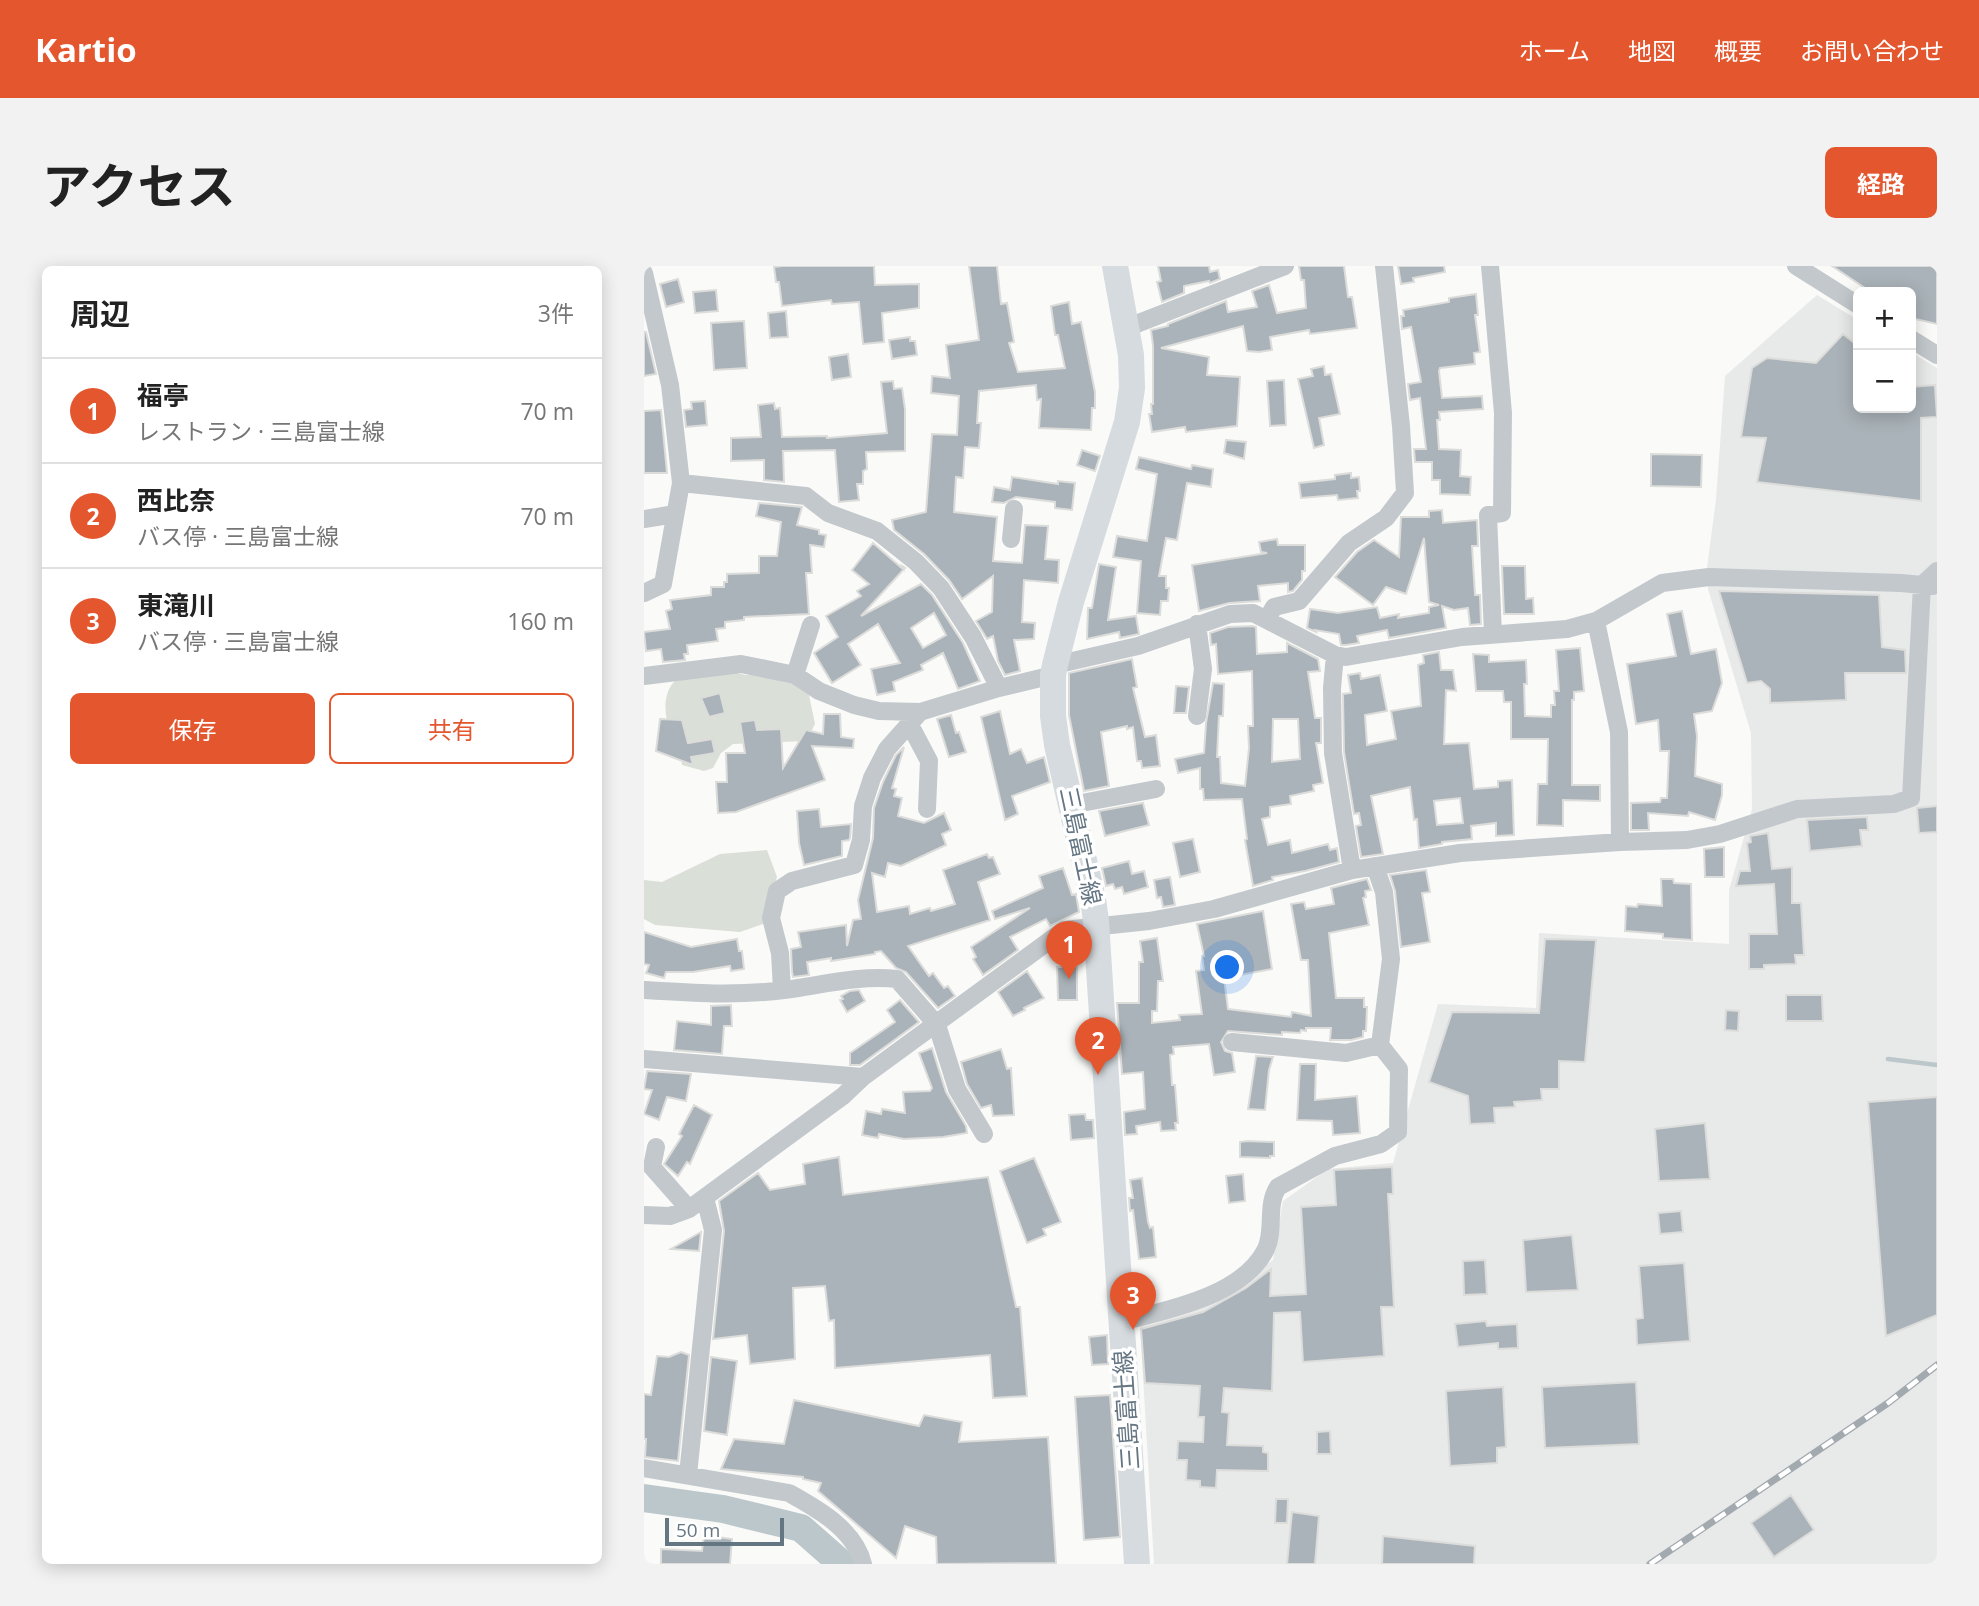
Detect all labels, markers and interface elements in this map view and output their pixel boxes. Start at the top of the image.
text: Kartio [35,27,137,72]
text: ホーム [1519,34,1590,67]
text: 地図 [1628,34,1676,67]
text: 概要 [1714,34,1762,67]
text: お問い合わせ [1800,34,1944,67]
button: 経路 [1825,147,1937,218]
text: アクセス [42,152,236,218]
map controls [1853,287,1916,413]
button: + [1853,287,1916,350]
text: 周辺 [70,293,130,334]
text: 3件 [538,297,574,329]
button: − [1853,350,1916,413]
text: 福亭 [137,377,189,413]
text: 1 [86,395,100,427]
text: 70 m [520,395,574,427]
text: レストラン · 三島富士線 [137,415,385,447]
text: 西比奈 [137,482,215,518]
text: 2 [86,500,100,532]
text: 70 m [520,500,574,532]
text: バス停 · 三島富士線 [137,520,339,552]
text: 東滝川 [137,587,215,623]
text: 3 [86,605,100,637]
text: 160 m [507,605,574,637]
text: バス停 · 三島富士線 [137,625,339,657]
button: 保存 [70,693,315,764]
button: 共有 [329,693,574,764]
street label: 三島富士線 [1053,784,1110,908]
pin: 1 [1046,921,1092,979]
your location [1210,950,1244,984]
pin: 2 [1075,1017,1121,1075]
pin: 3 [1110,1272,1156,1330]
street label: 三島富士線 [1105,1349,1146,1471]
scale bar [665,1515,784,1547]
text: 50 m [676,1517,720,1543]

